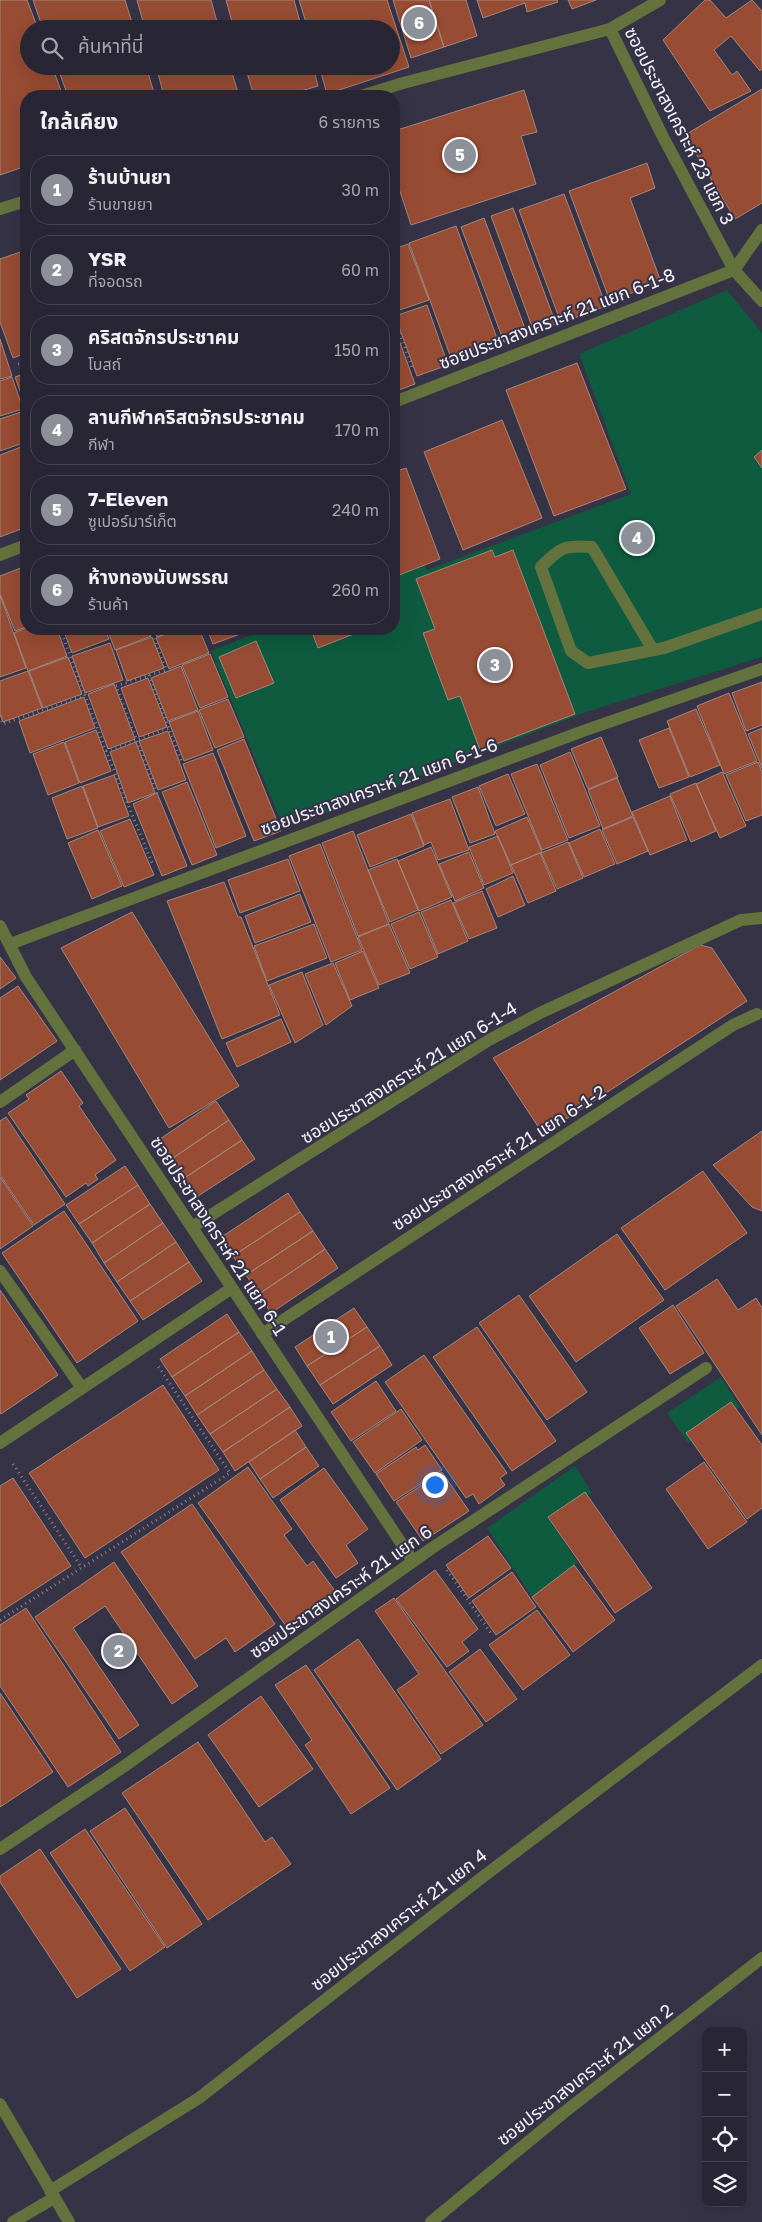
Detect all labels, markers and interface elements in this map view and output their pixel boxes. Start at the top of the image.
pin: 6 [403,4,435,42]
search box [20,20,400,75]
street label: ซอยประชาสงเคราะห์ 23 แยก 3 [620,23,739,228]
icon: search [38,34,66,62]
text: ค้นหาที่นี่ [78,34,143,57]
text: ใกล้เคียง [40,108,118,134]
text: 6 รายการ [319,112,380,132]
pin: 5 [444,136,476,174]
text: ร้านบ้านยา [88,165,171,188]
text: 1 [53,180,61,200]
text: 30 m [342,180,379,200]
text: ร้านขายยา [88,194,153,214]
text: YSR [88,247,127,270]
text: 2 [52,260,62,280]
text: 60 m [341,260,379,280]
street label: ซอยประชาสงเคราะห์ 21 แยก 6-1-8 [436,263,678,373]
text: ที่จอดรถ [88,271,143,291]
text: คริสตจักรประชาคม [88,325,239,348]
text: 3 [52,340,62,360]
text: 150 m [334,340,379,360]
text: โบสถ์ [88,354,121,374]
text: ลานกีฬาคริสตจักรประชาคม [88,405,305,428]
text: 4 [52,420,62,440]
text: 170 m [335,420,379,440]
text: กีฬา [88,434,115,454]
text: 7-Eleven [88,487,168,510]
text: 5 [52,500,62,520]
text: 240 m [332,500,379,520]
text: ซูเปอร์มาร์เก็ต [88,511,177,531]
pin: 4 [621,519,653,557]
text: ห้างทองนับพรรณ [88,565,229,588]
text: 6 [52,580,62,600]
text: 260 m [332,580,379,600]
text: ร้านค้า [88,594,128,614]
pin: 3 [479,646,511,684]
street label: ซอยประชาสงเคราะห์ 21 แยก 6-1-6 [257,733,500,839]
street label: ซอยประชาสงเคราะห์ 21 แยก 6-1-4 [296,996,521,1148]
street label: ซอยประชาสงเคราะห์ 21 แยก 6-1-2 [387,1080,609,1235]
street label: ซอยประชาสงเคราะห์ 21 แยก 6-1 [146,1132,292,1339]
pin: 1 [315,1318,347,1356]
your location [422,1472,448,1498]
street label: ซอยประชาสงเคราะห์ 21 แยก 6 [245,1520,436,1663]
pin: 2 [103,1632,135,1670]
street label: ซอยประชาสงเคราะห์ 21 แยก 4 [306,1844,491,1995]
street label: ซอยประชาสงเคราะห์ 21 แยก 2 [492,1999,677,2150]
map controls [702,2027,747,2207]
button: + [702,2027,747,2072]
button: − [702,2072,747,2117]
button: locate [702,2117,747,2162]
button: layers [702,2162,747,2207]

